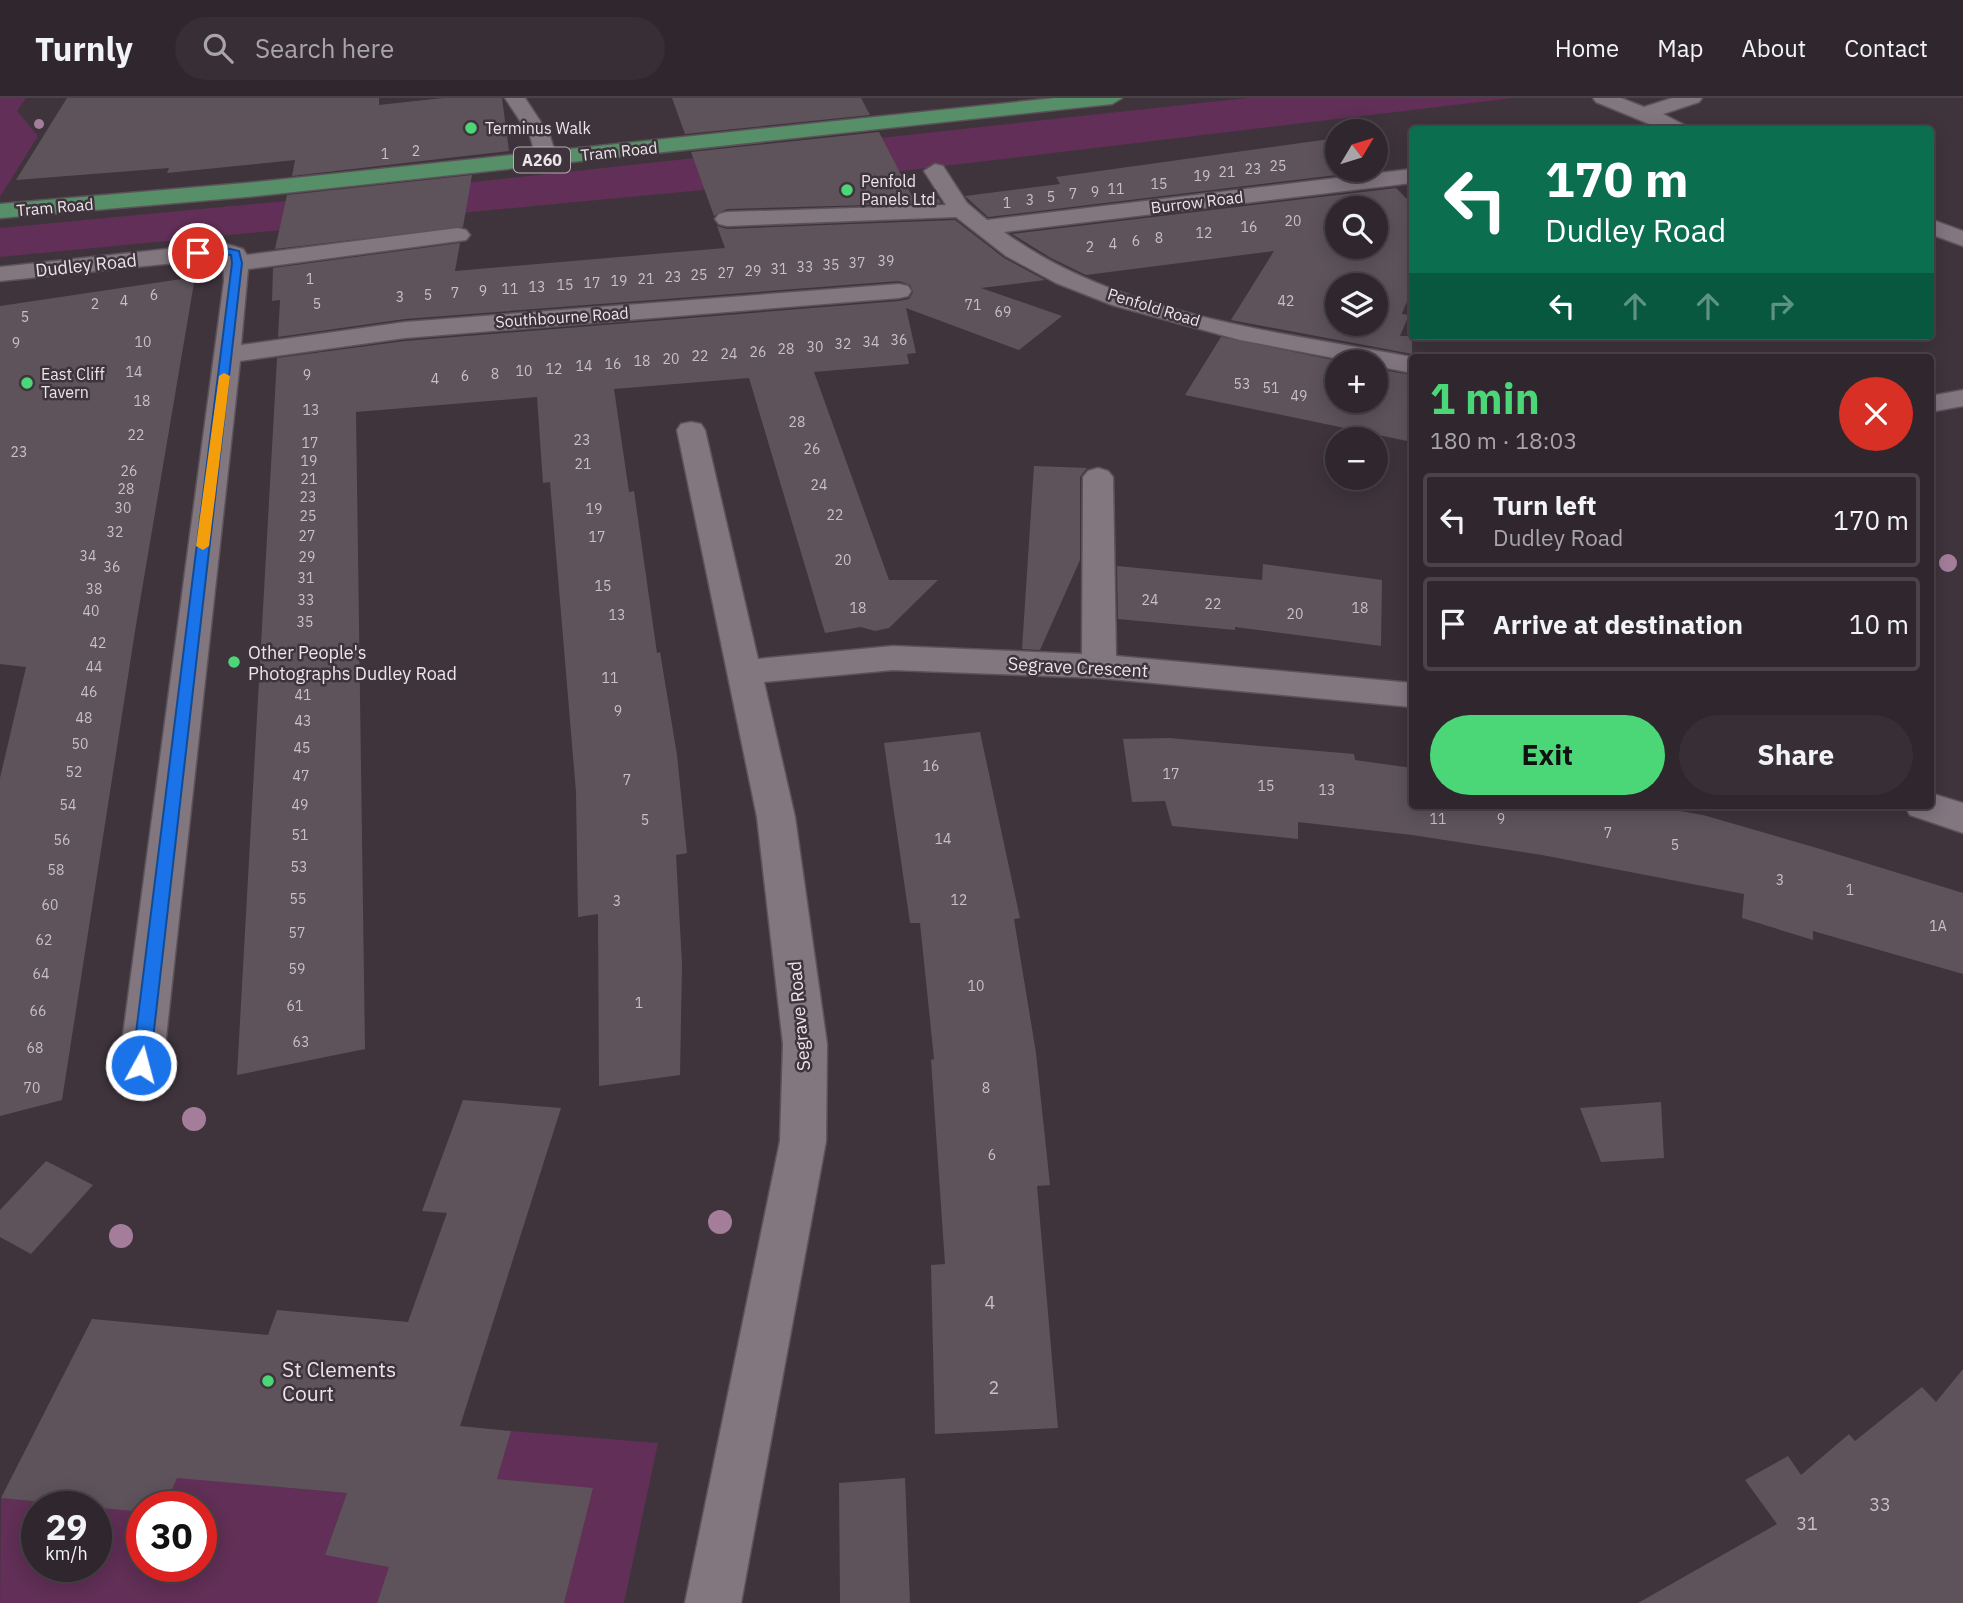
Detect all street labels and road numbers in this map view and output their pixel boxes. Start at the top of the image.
street label: Tram Road [580,137,658,165]
road number: A260 [514,148,570,172]
street label: Burrow Road [1150,186,1244,218]
street label: Tram Road [16,194,94,220]
street label: Dudley Road [34,248,138,282]
street label: Penfold Road [1105,283,1203,331]
street label: Southbourne Road [495,302,629,332]
street label: Segrave Crescent [1007,652,1149,682]
street label: Segrave Road [783,960,815,1072]

